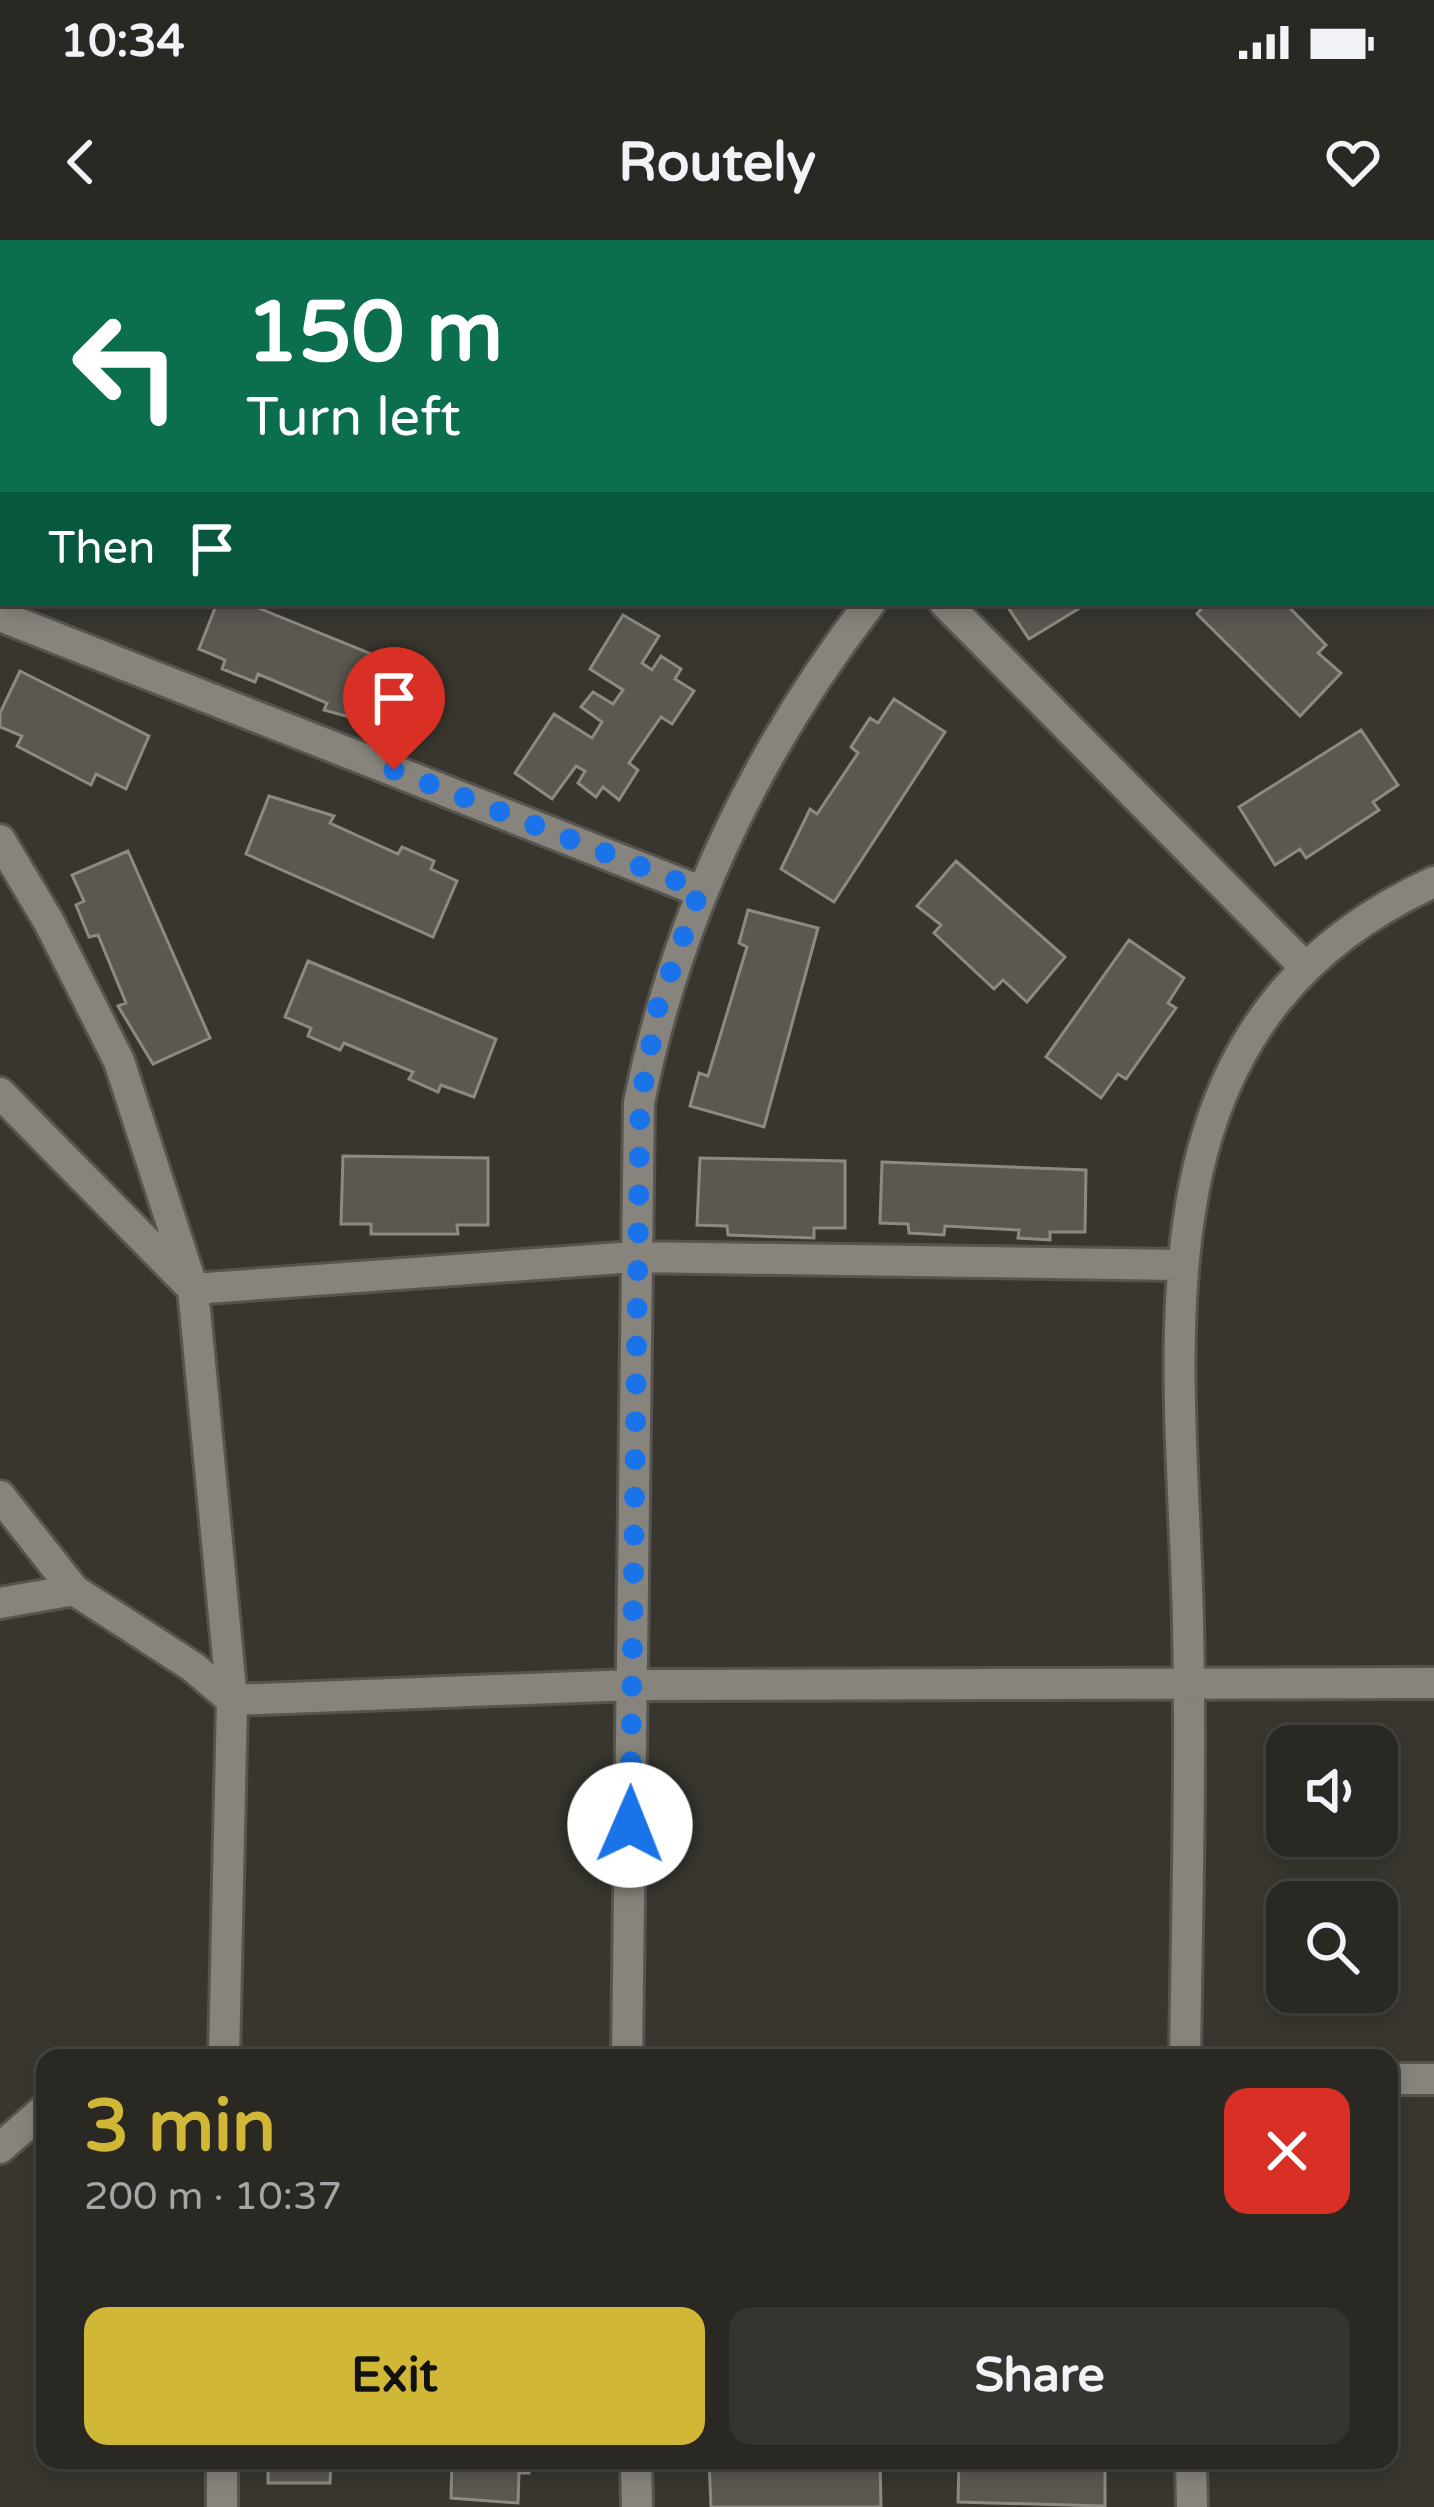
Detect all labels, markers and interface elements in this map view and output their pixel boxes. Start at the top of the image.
text: 10:34 [60,15,185,69]
icon: back [48,129,114,195]
icon: heart [1320,129,1386,195]
text: Routely [618,130,816,195]
text: 150 m [246,283,503,384]
icon: left [48,288,204,444]
text: Turn left [246,385,461,450]
icon: arrive [179,516,245,582]
text: Then [48,522,155,576]
pin [343,647,445,770]
icon: arrive [361,665,427,731]
map controls [1266,1725,1398,2013]
button: sound [1266,1725,1398,1857]
position arrow [567,1762,693,1888]
button: search [1266,1881,1398,2013]
text: 3 min [84,2084,276,2171]
button: close [1224,2088,1350,2214]
text: 200 m · 10:37 [84,2173,342,2220]
button: Exit [84,2307,705,2445]
button: Share [729,2307,1350,2445]

